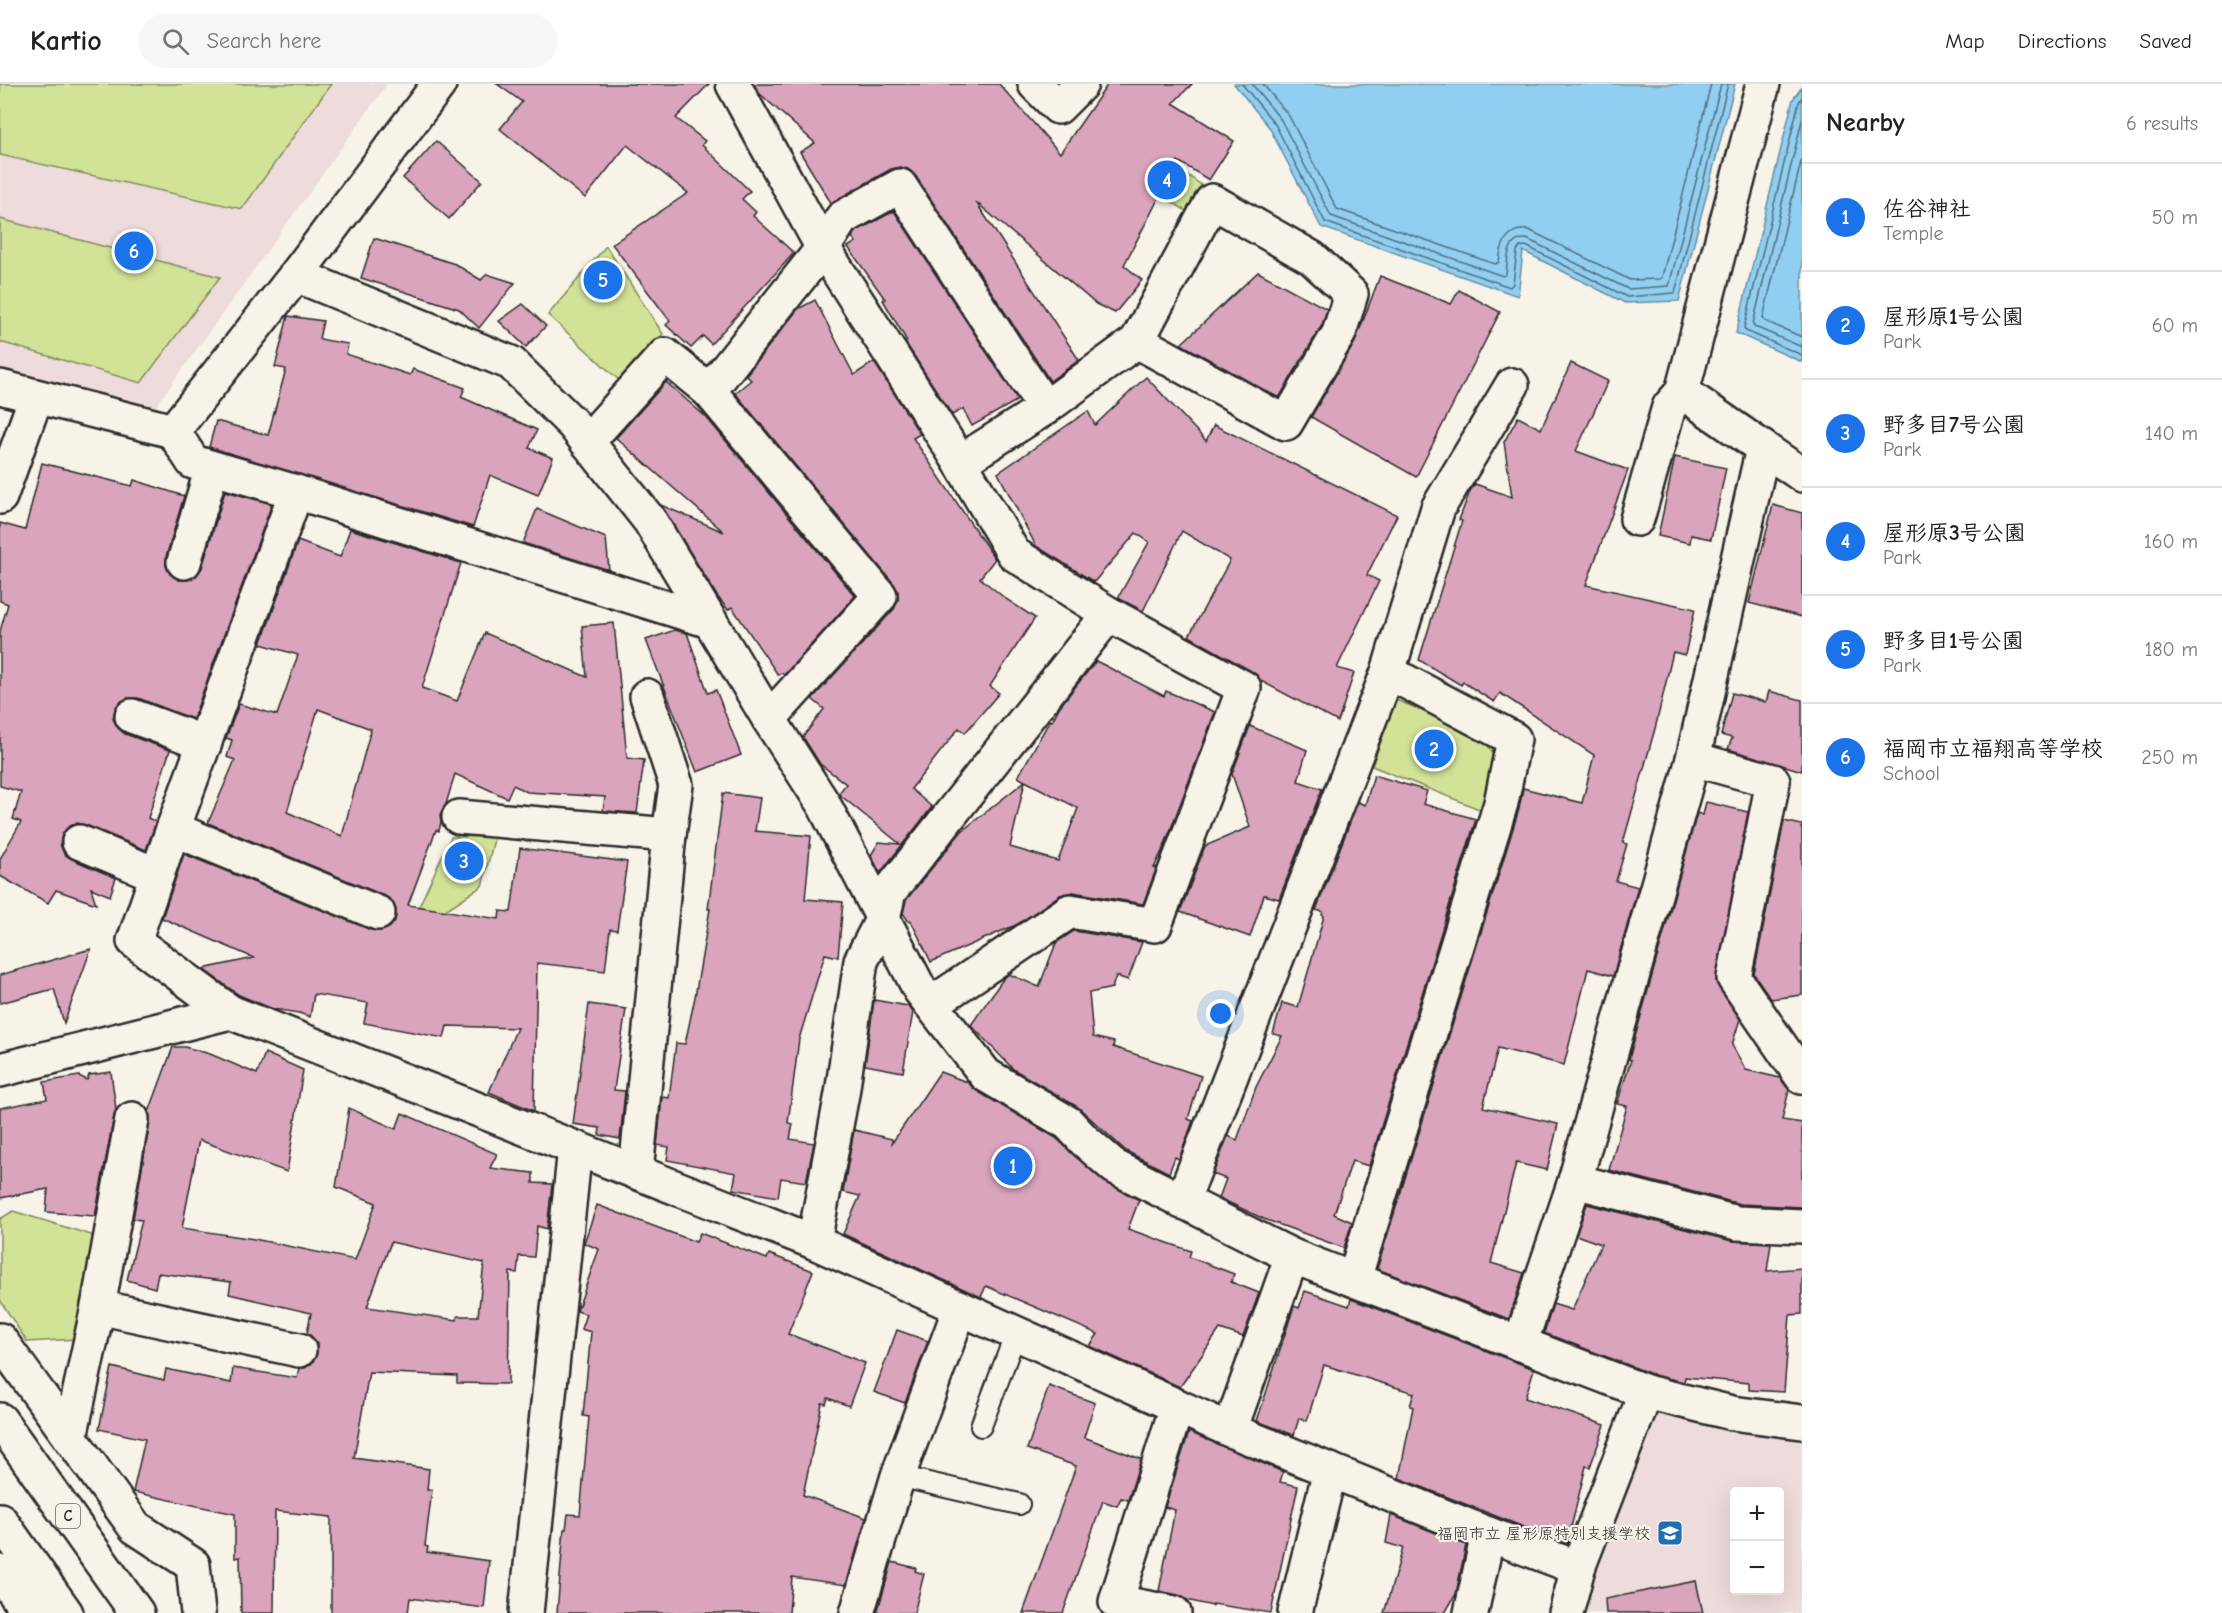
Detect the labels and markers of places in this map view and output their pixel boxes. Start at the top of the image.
pin: 4 [1148,158,1186,202]
pin: 6 [114,228,154,274]
pin: 5 [584,258,622,302]
pin: 2 [1414,726,1454,772]
pin: 3 [444,838,484,884]
pin: 1 [994,1144,1032,1188]
school or university icon: 福岡市立 屋形原特別支援学校 [1655,1518,1685,1548]
place label: 福岡市立 屋形原特別支援学校 [1437,1525,1650,1543]

